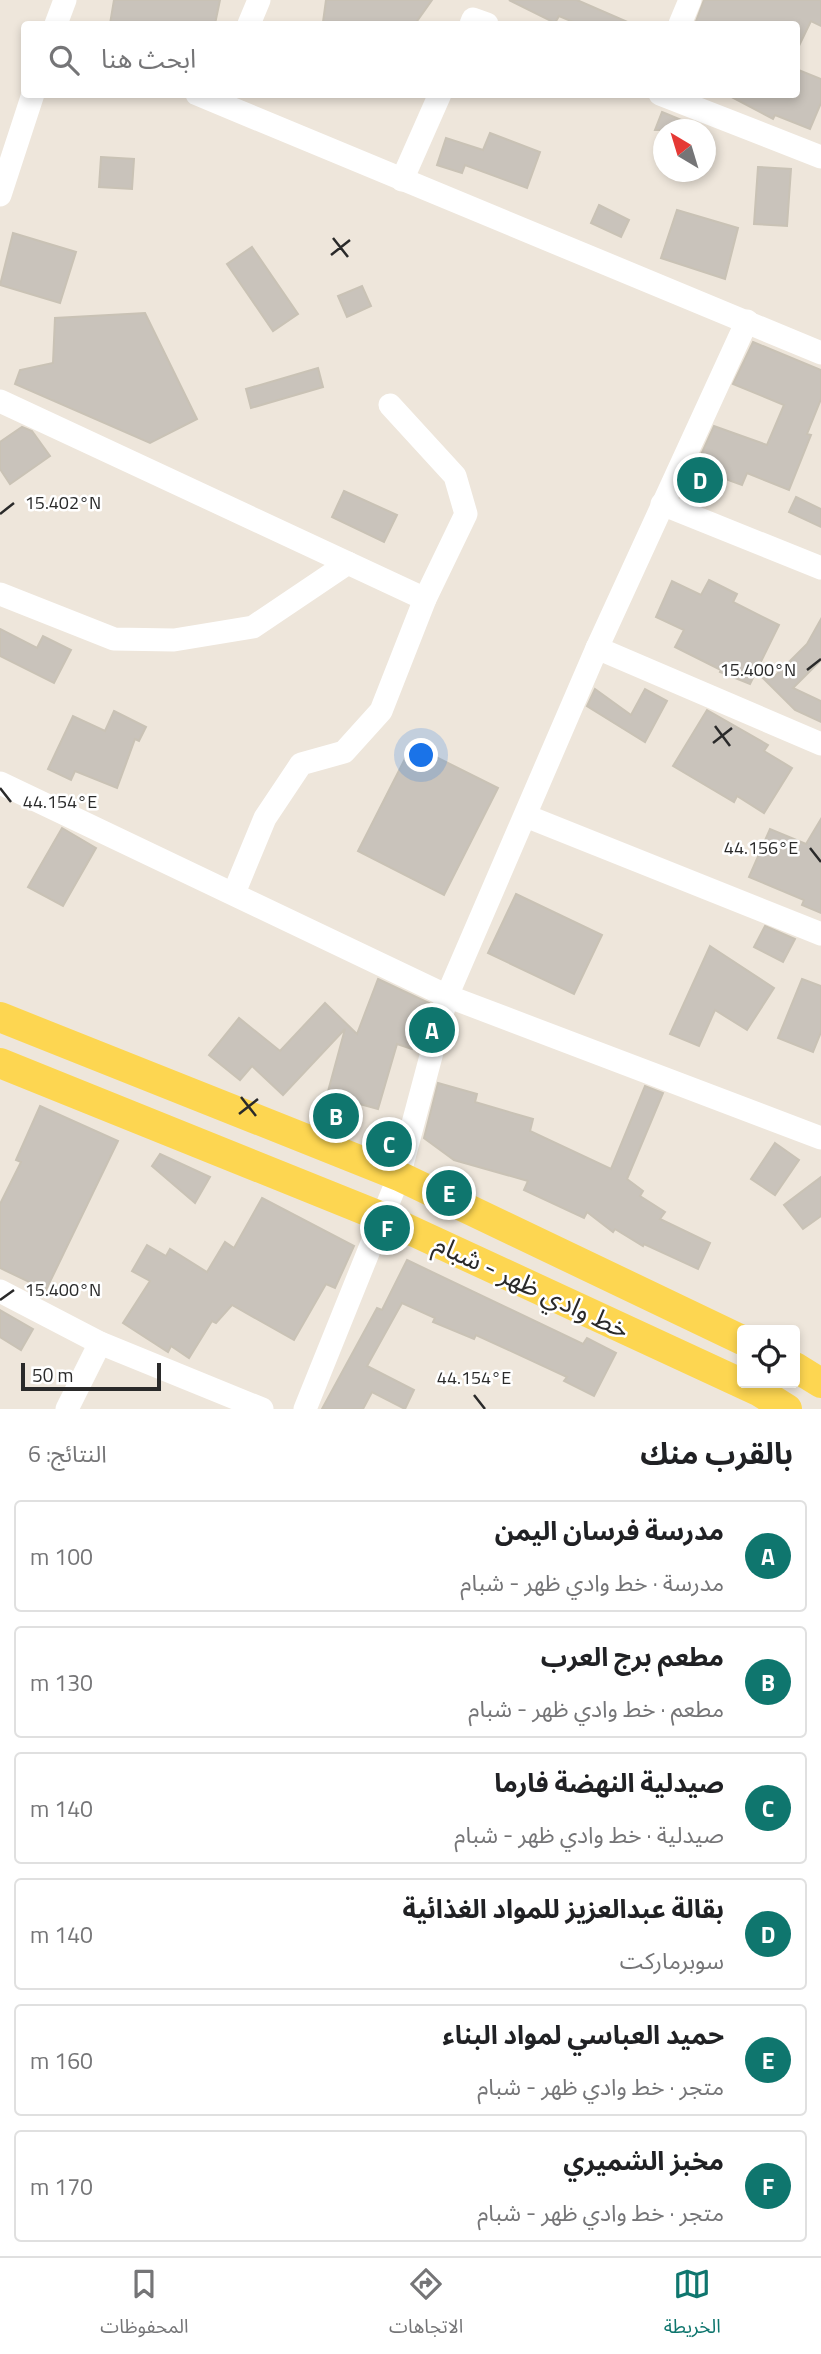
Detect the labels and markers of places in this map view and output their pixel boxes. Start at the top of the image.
pin: D [677,454,723,506]
pin: A [409,1004,455,1056]
pin: B [313,1090,359,1142]
pin: C [366,1118,412,1170]
pin: E [426,1167,472,1219]
pin: F [364,1202,410,1254]

